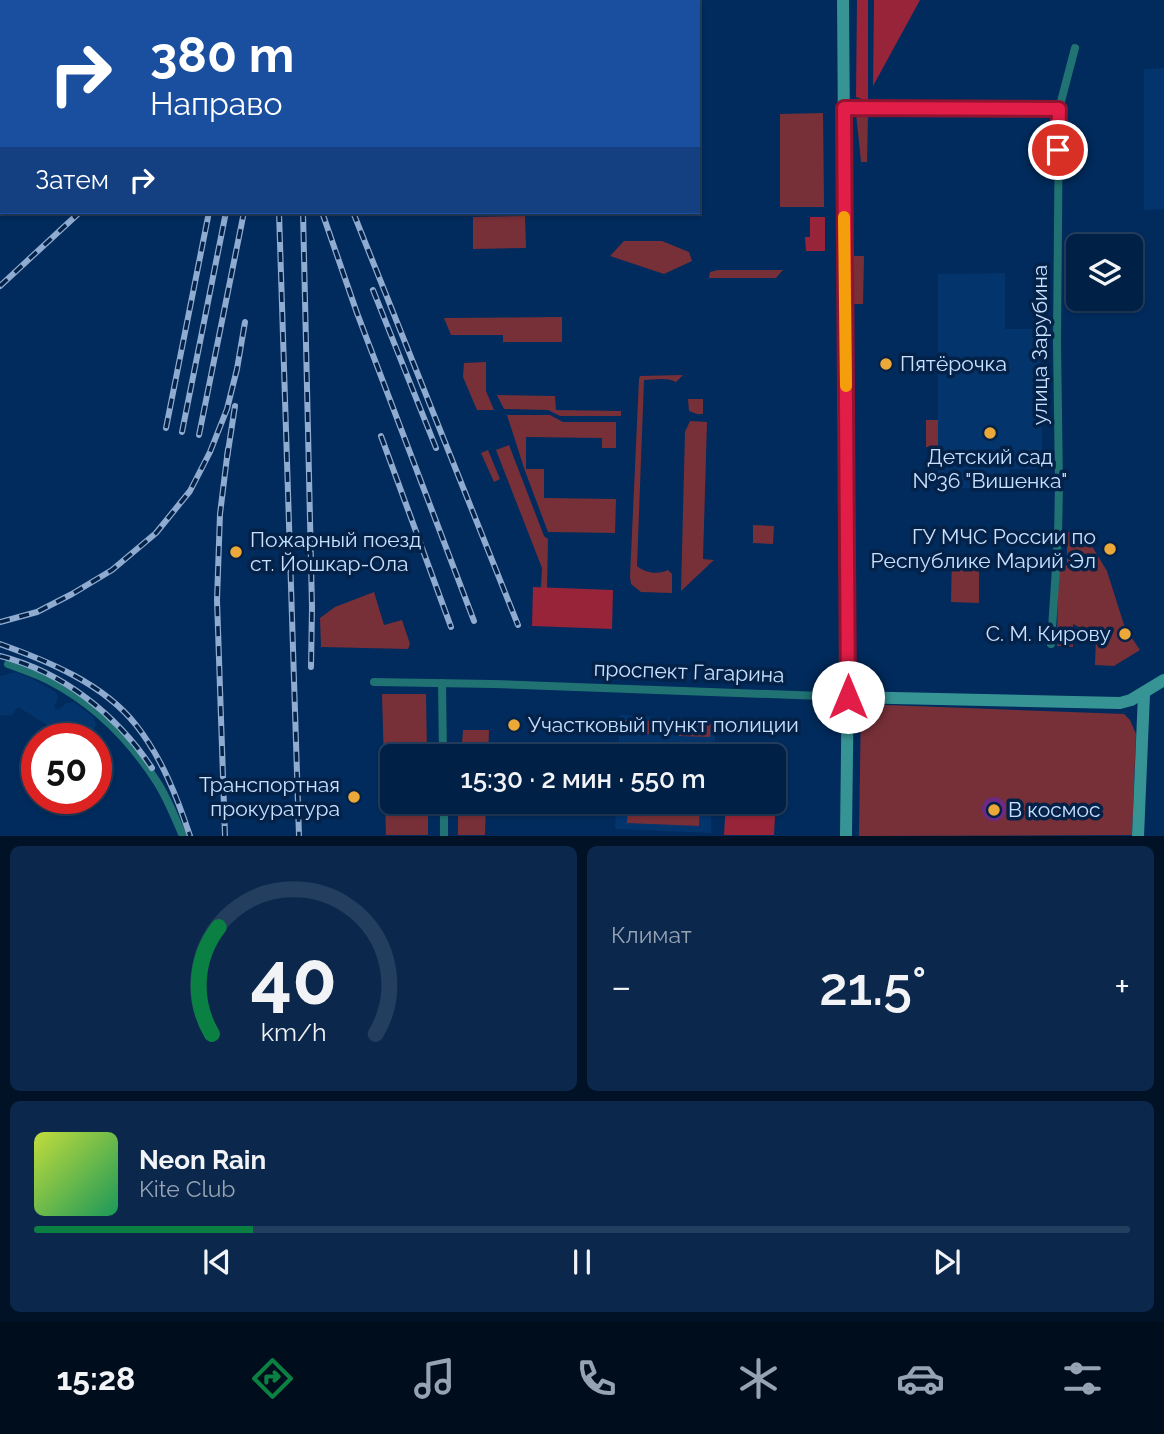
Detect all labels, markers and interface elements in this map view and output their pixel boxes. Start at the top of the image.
text: 380 m [150,26,294,83]
icon: right [35,28,126,119]
text: Направо [150,85,282,122]
pin [1028,120,1088,180]
icon: arrive [1039,131,1077,169]
icon: right [123,161,161,199]
text: Затем [35,165,109,195]
map controls [1066,234,1143,311]
button: layers [1066,234,1143,311]
street label: улица Зарубина [1027,265,1052,425]
place label: Пятёрочка [900,351,1007,376]
marker: Пятёрочка [878,356,894,372]
marker: Детский сад №36 "Вишенка" [982,425,998,441]
place label: Детский сад №36 "Вишенка" [913,444,1067,493]
place label: ГУ МЧС России по Республике Марий Эл [871,524,1096,573]
place label: Пожарный поезд ст. Йошкар-Ола [250,527,421,576]
marker: ГУ МЧС России по Республике Марий Эл [1102,541,1118,557]
marker: Пожарный поезд ст. Йошкар-Ола [228,544,244,560]
place label: С. М. Кирову [986,621,1111,646]
marker: С. М. Кирову [1117,626,1133,642]
street label: проспект Гагарина [593,656,785,687]
position arrow [811,660,885,734]
place label: Участковый пункт полиции [528,712,799,737]
marker: Участковый пункт полиции [506,717,522,733]
speed limit sign: 50 [21,723,112,814]
text: 15:30 · 2 мин · 550 m [460,764,706,794]
place label: Транспортная прокуратура [199,772,340,821]
marker: Транспортная прокуратура [346,789,362,805]
place label: В космос [1008,797,1100,822]
marker: В космос [986,802,1002,818]
text: Климат [611,921,692,948]
text: 40 [250,937,337,1022]
text: 21.5° [819,956,926,1017]
text: − [611,964,631,1009]
text: + [1114,964,1130,1009]
text: km/h [261,1017,326,1047]
text: Neon Rain [139,1145,266,1175]
text: Kite Club [139,1175,236,1202]
icon: previous [198,1243,236,1281]
icon: pause [563,1243,601,1281]
icon: next [928,1243,966,1281]
icon: directions [248,1354,297,1403]
icon: music [410,1354,459,1403]
icon: phone [572,1354,621,1403]
icon: climate [734,1354,783,1403]
icon: car [896,1354,945,1403]
icon: filters [1058,1354,1107,1403]
text: 15:28 [57,1360,135,1397]

